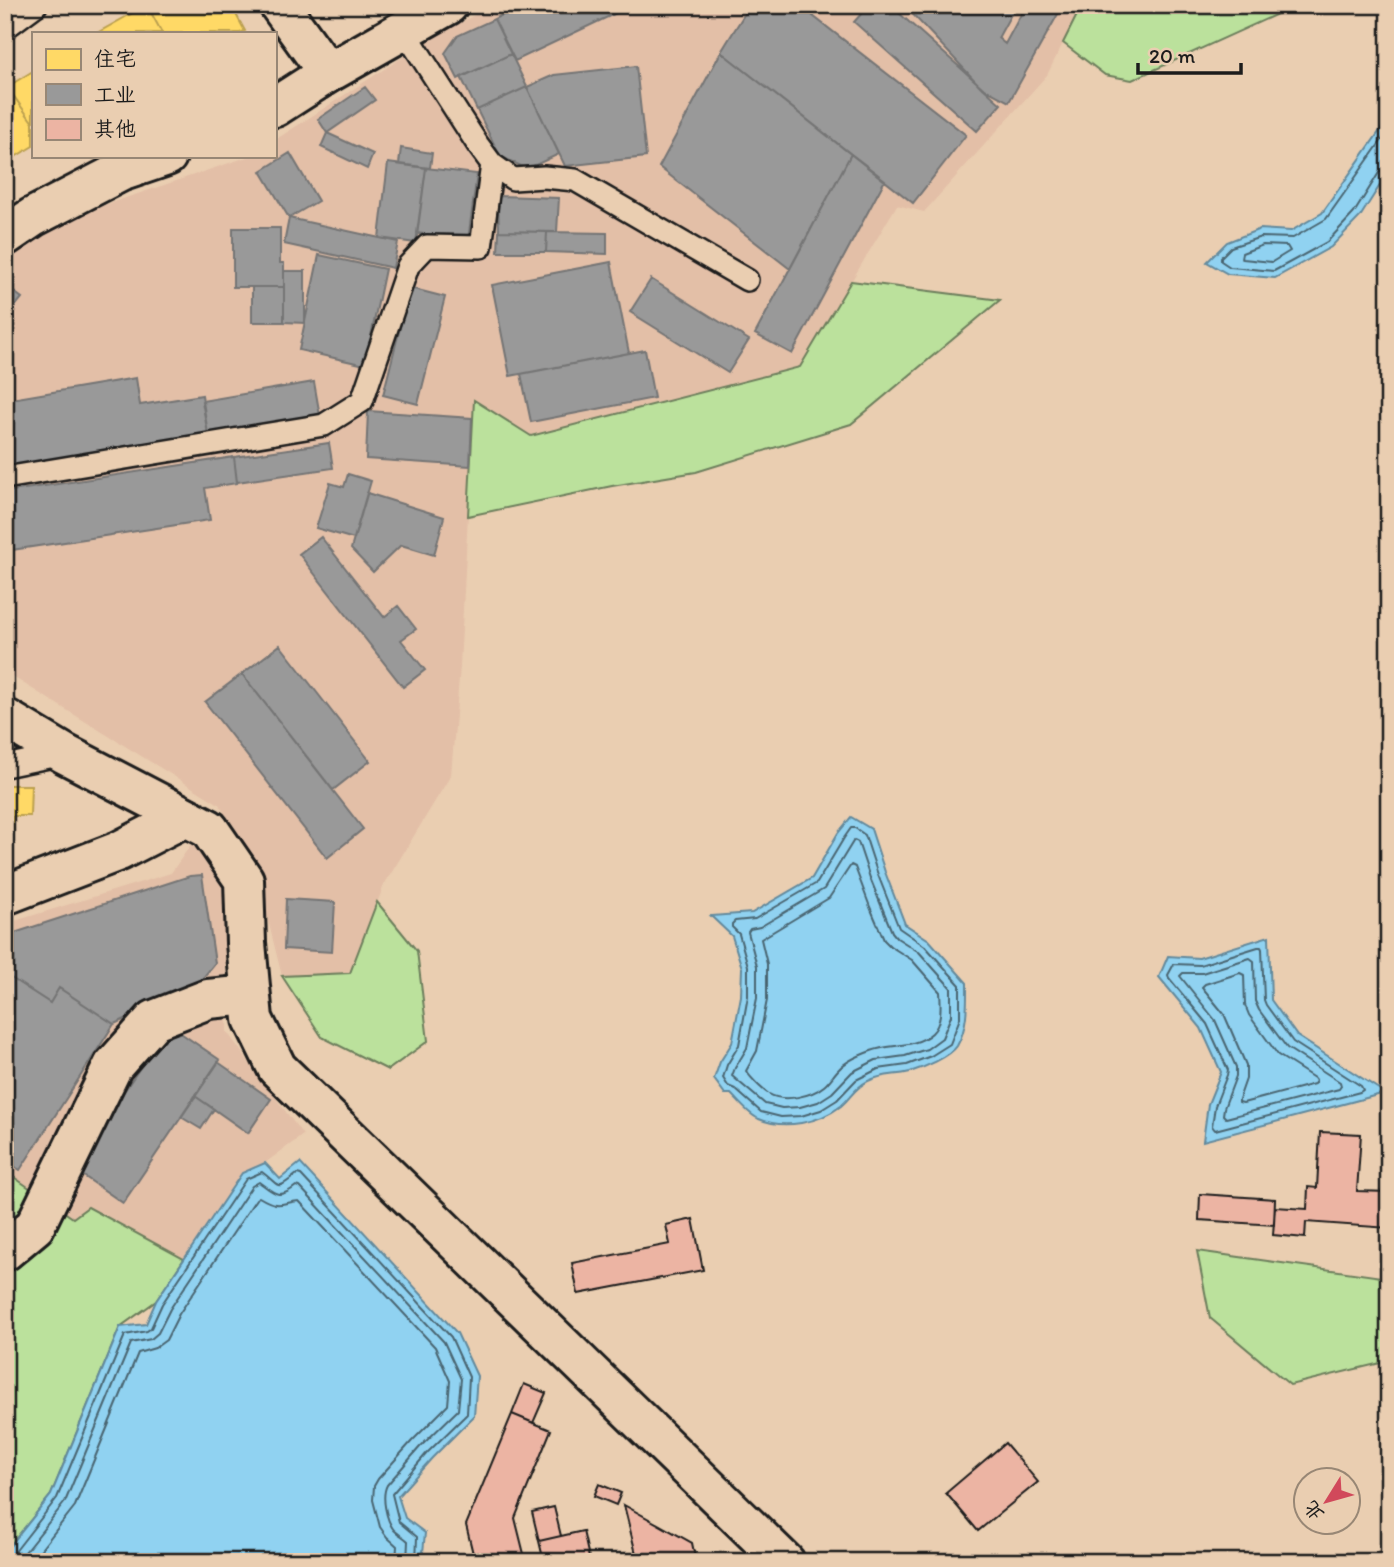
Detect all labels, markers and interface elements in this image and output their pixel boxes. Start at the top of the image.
legend [32,32,276,158]
scale bar [1138,32,1242,76]
text: 20 m [1149,43,1196,68]
text: 住宅 [94,46,136,71]
text: 工业 [94,82,136,107]
text: 其他 [94,116,136,141]
north arrow [1292,1466,1362,1536]
text: 北 [1299,1496,1329,1525]

